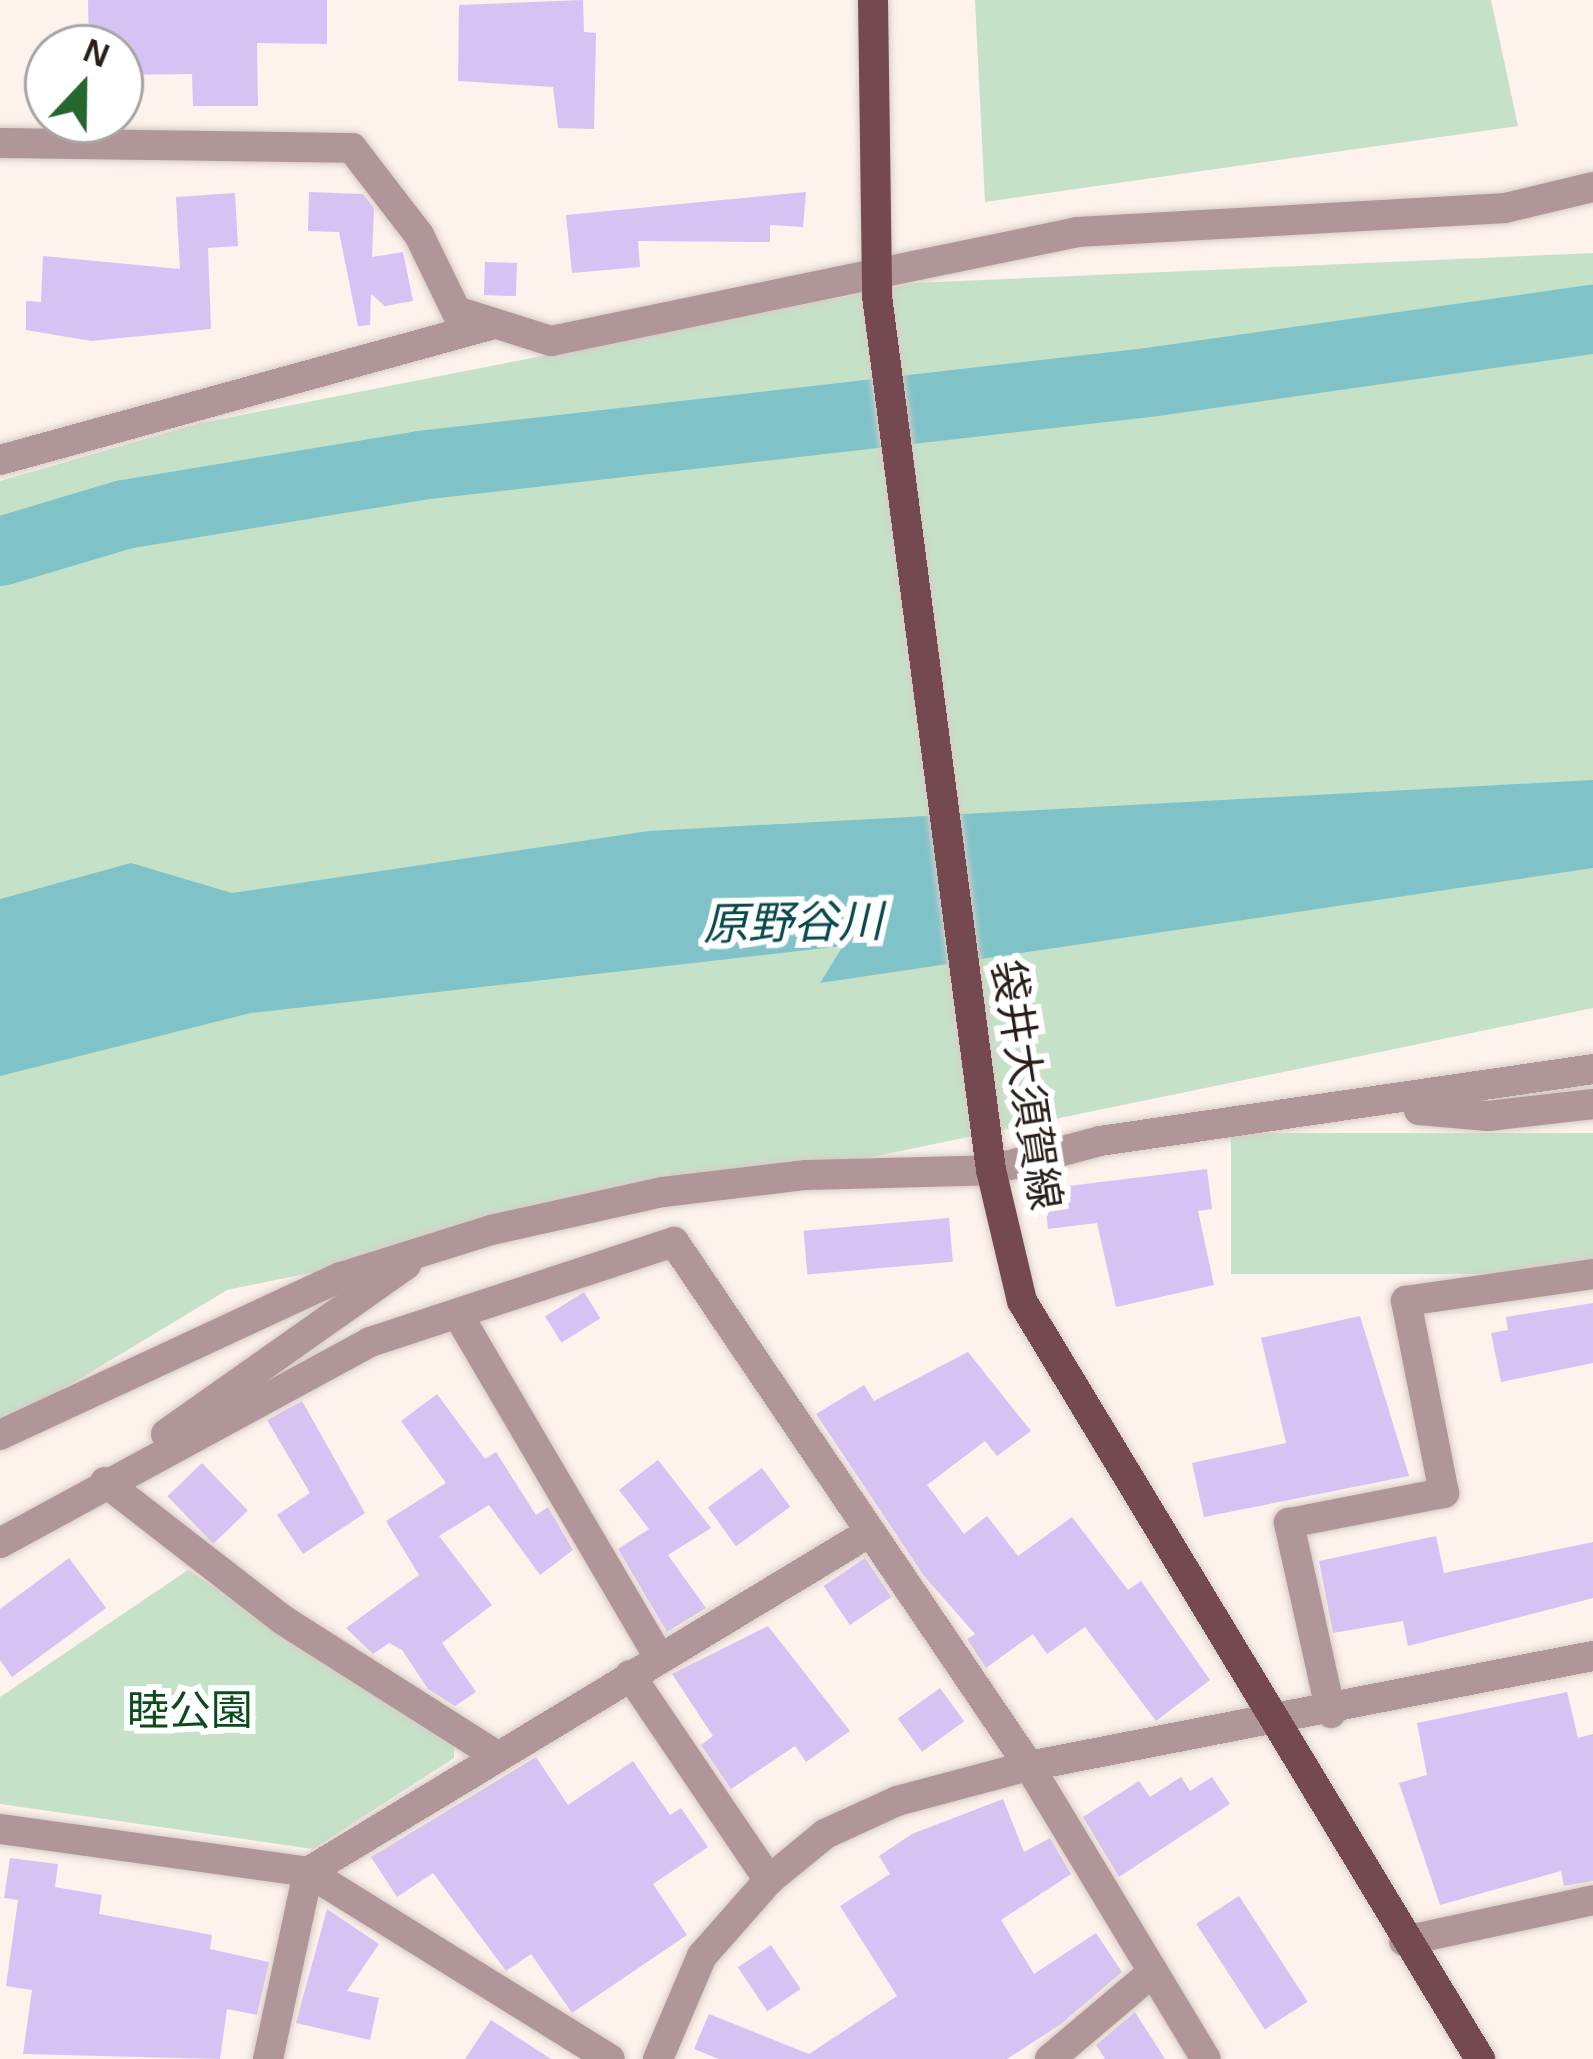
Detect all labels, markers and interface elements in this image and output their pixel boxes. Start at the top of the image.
north arrow [24,24,144,144]
text: N [79,31,115,75]
water label: 原野谷川 [703,894,883,952]
street label: 袋井大須賀線 [981,957,1071,1213]
park label: 睦公園 [127,1686,253,1736]

